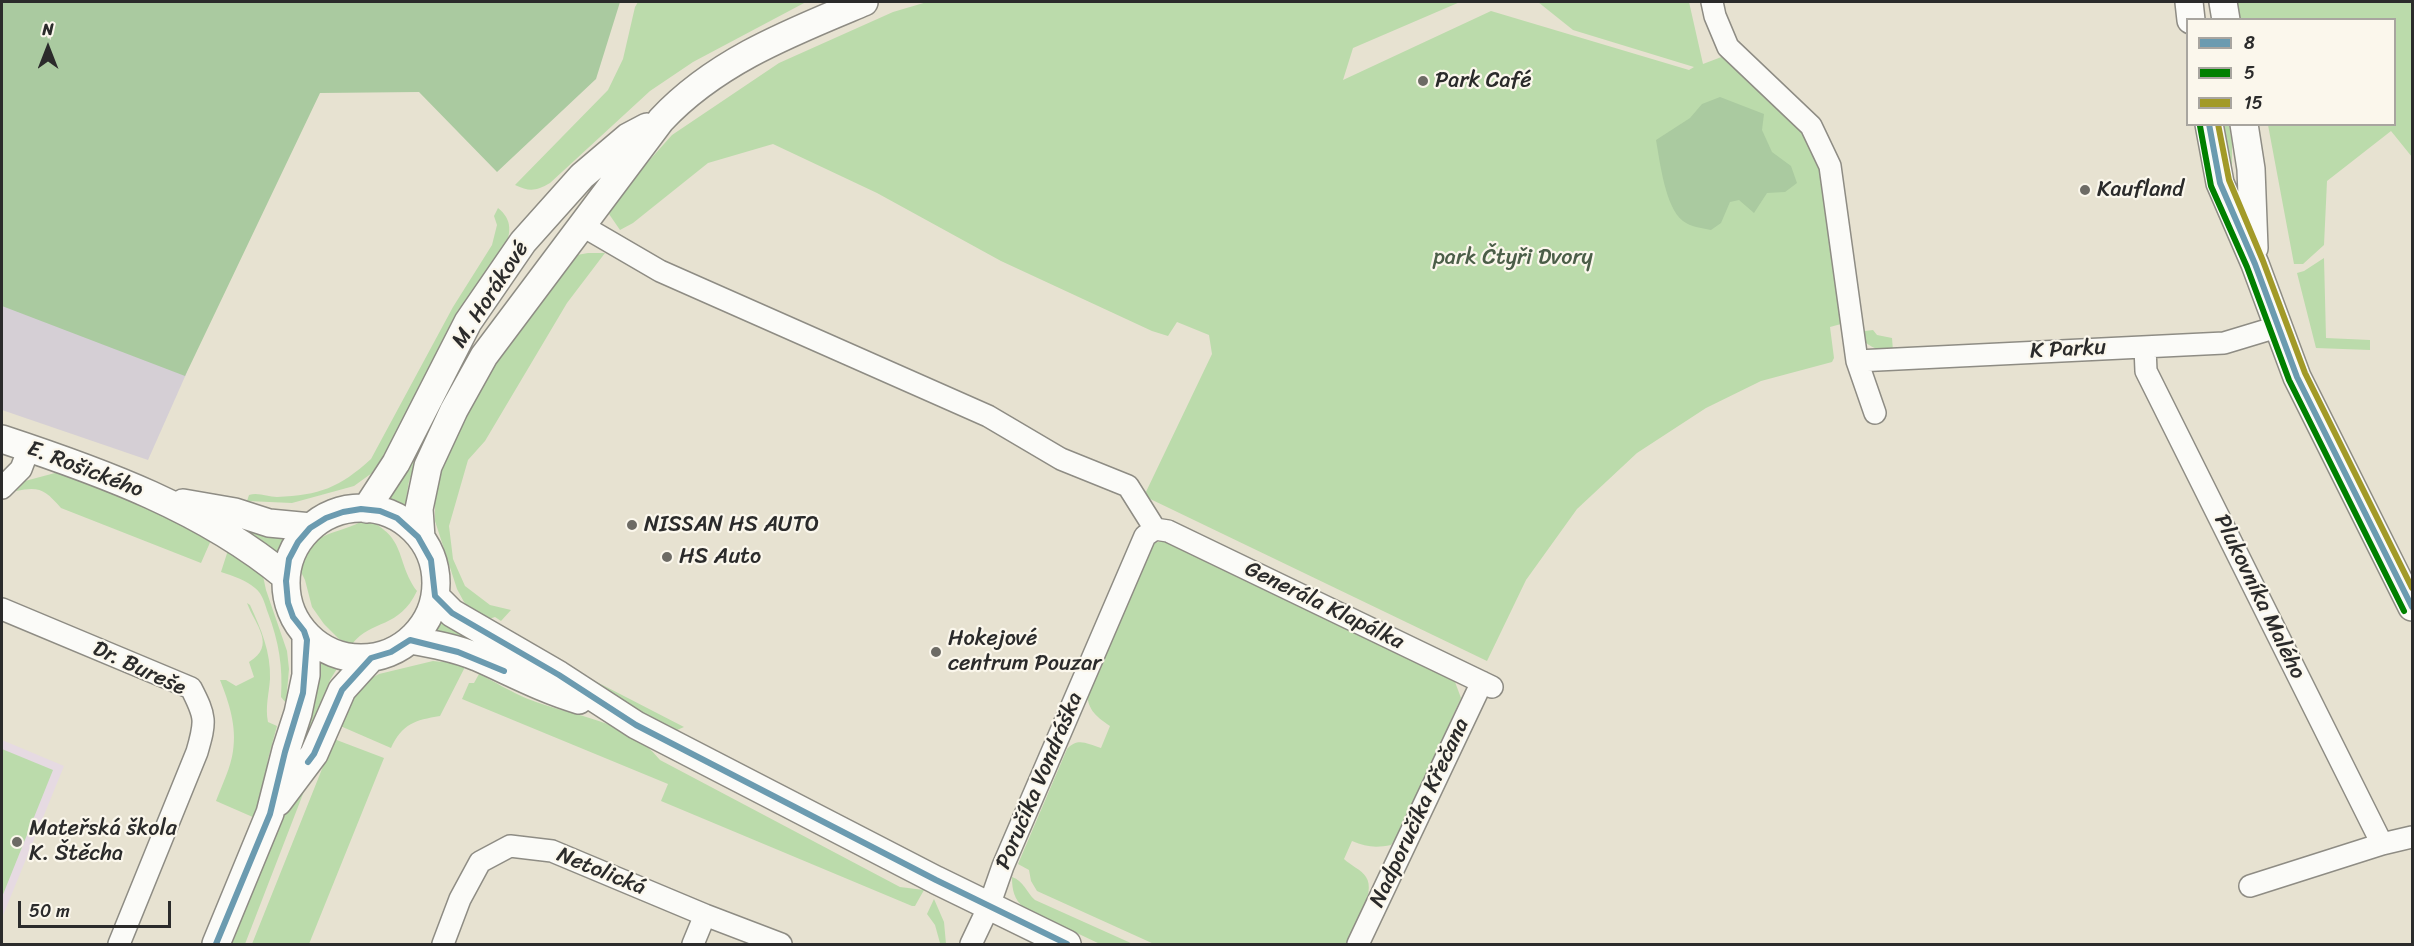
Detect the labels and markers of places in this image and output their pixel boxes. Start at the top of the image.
place label: Park Café [1435,68,1532,94]
marker: Park Café [1416,74,1430,88]
place label: Kaufland [2097,177,2184,203]
marker: Kaufland [2078,183,2092,197]
place label: NISSAN HS AUTO [644,512,819,538]
marker: NISSAN HS AUTO [625,518,639,532]
place label: HS Auto [679,544,761,570]
marker: HS Auto [660,550,674,564]
place label: Hokejové centrum Pouzar [948,626,1101,678]
marker: Hokejové centrum Pouzar [929,645,943,659]
place label: Mateřská škola K. Štěcha [29,816,177,867]
marker: Mateřská škola K. Štěcha [10,835,24,849]

